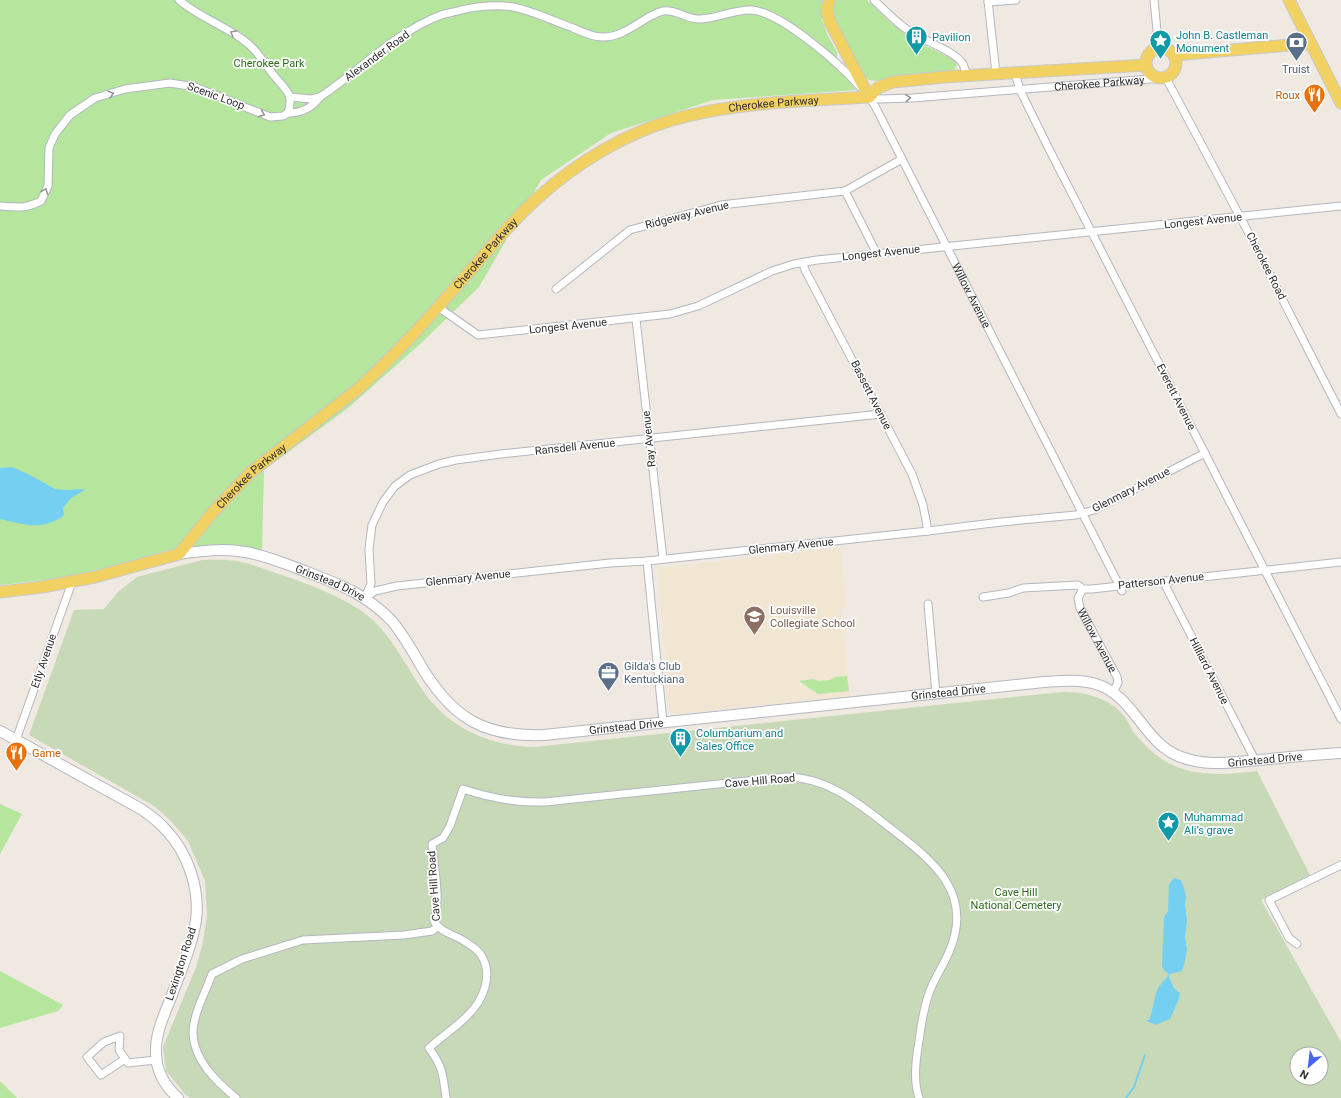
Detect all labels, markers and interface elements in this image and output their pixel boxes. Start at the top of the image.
building icon: Pavilion [904,24,930,57]
street label: Alexander Road [342,28,412,84]
place icon: John B. Castleman Monument [1147,28,1173,61]
place label: John B. Castleman Monument [1176,29,1268,55]
bank icon: Truist [1283,30,1309,63]
one-way arrow [230,31,237,38]
place label: Pavilion [932,31,970,44]
park label: Cherokee Park [234,57,305,70]
place label: Truist [1282,63,1310,76]
street label: Cherokee Parkway [1054,73,1146,93]
street label: Scenic Loop [186,80,246,112]
restaurant icon: Roux [1302,82,1328,115]
place label: Roux [1275,89,1301,102]
one-way arrow [107,90,114,99]
street label: Cherokee Parkway [728,93,820,114]
one-way arrow [905,94,911,102]
one-way arrow [259,109,266,117]
one-way arrow [41,188,49,195]
street label: Ridgeway Avenue [644,198,730,232]
street label: Longest Avenue [1163,210,1243,232]
street label: Cherokee Parkway [451,215,521,292]
street label: Cherokee Road [1243,230,1289,302]
street label: Longest Avenue [841,242,921,264]
street label: Willow Avenue [950,261,993,330]
street label: Longest Avenue [528,315,608,337]
street label: Bassett Avenue [848,358,894,432]
street label: Everett Avenue [1154,362,1198,432]
street label: Ray Avenue [640,410,658,468]
street label: Ransdell Avenue [534,436,616,458]
street label: Cherokee Parkway [213,440,289,511]
street label: Glenmary Avenue [1090,465,1172,515]
street label: Glenmary Avenue [748,535,834,557]
street label: Grinstead Drive [294,562,368,604]
street label: Glenmary Avenue [425,567,511,589]
street label: Patterson Avenue [1117,570,1205,592]
school or university icon: Louisville Collegiate School [741,603,767,636]
place label: Louisville Collegiate School [770,604,855,630]
street label: Willow Avenue [1075,606,1120,675]
street label: Etly Avenue [29,632,59,690]
street label: Hilliard Avenue [1187,635,1231,707]
office icon: Gilda's Club Kentuckiana [596,659,622,692]
place label: Gilda's Club Kentuckiana [624,660,684,686]
street label: Grinstead Drive [911,682,986,703]
street label: Grinstead Drive [588,716,664,737]
building icon: Columbarium and Sales Office [667,726,693,759]
place label: Columbarium and Sales Office [696,727,783,753]
restaurant icon: Game [3,740,29,773]
place label: Game [32,747,61,760]
street label: Grinstead Drive [1227,749,1303,769]
street label: Cave Hill Road [724,771,796,791]
place icon: Muhammad Ali’s grave [1155,810,1181,843]
place label: Muhammad Ali’s grave [1184,811,1243,837]
street label: Cave Hill Road [425,850,443,922]
park label: Cave Hill National Cemetery [971,886,1062,912]
street label: Lexington Road [163,926,199,1002]
north arrow [1289,1046,1329,1086]
text: N [1298,1067,1311,1082]

